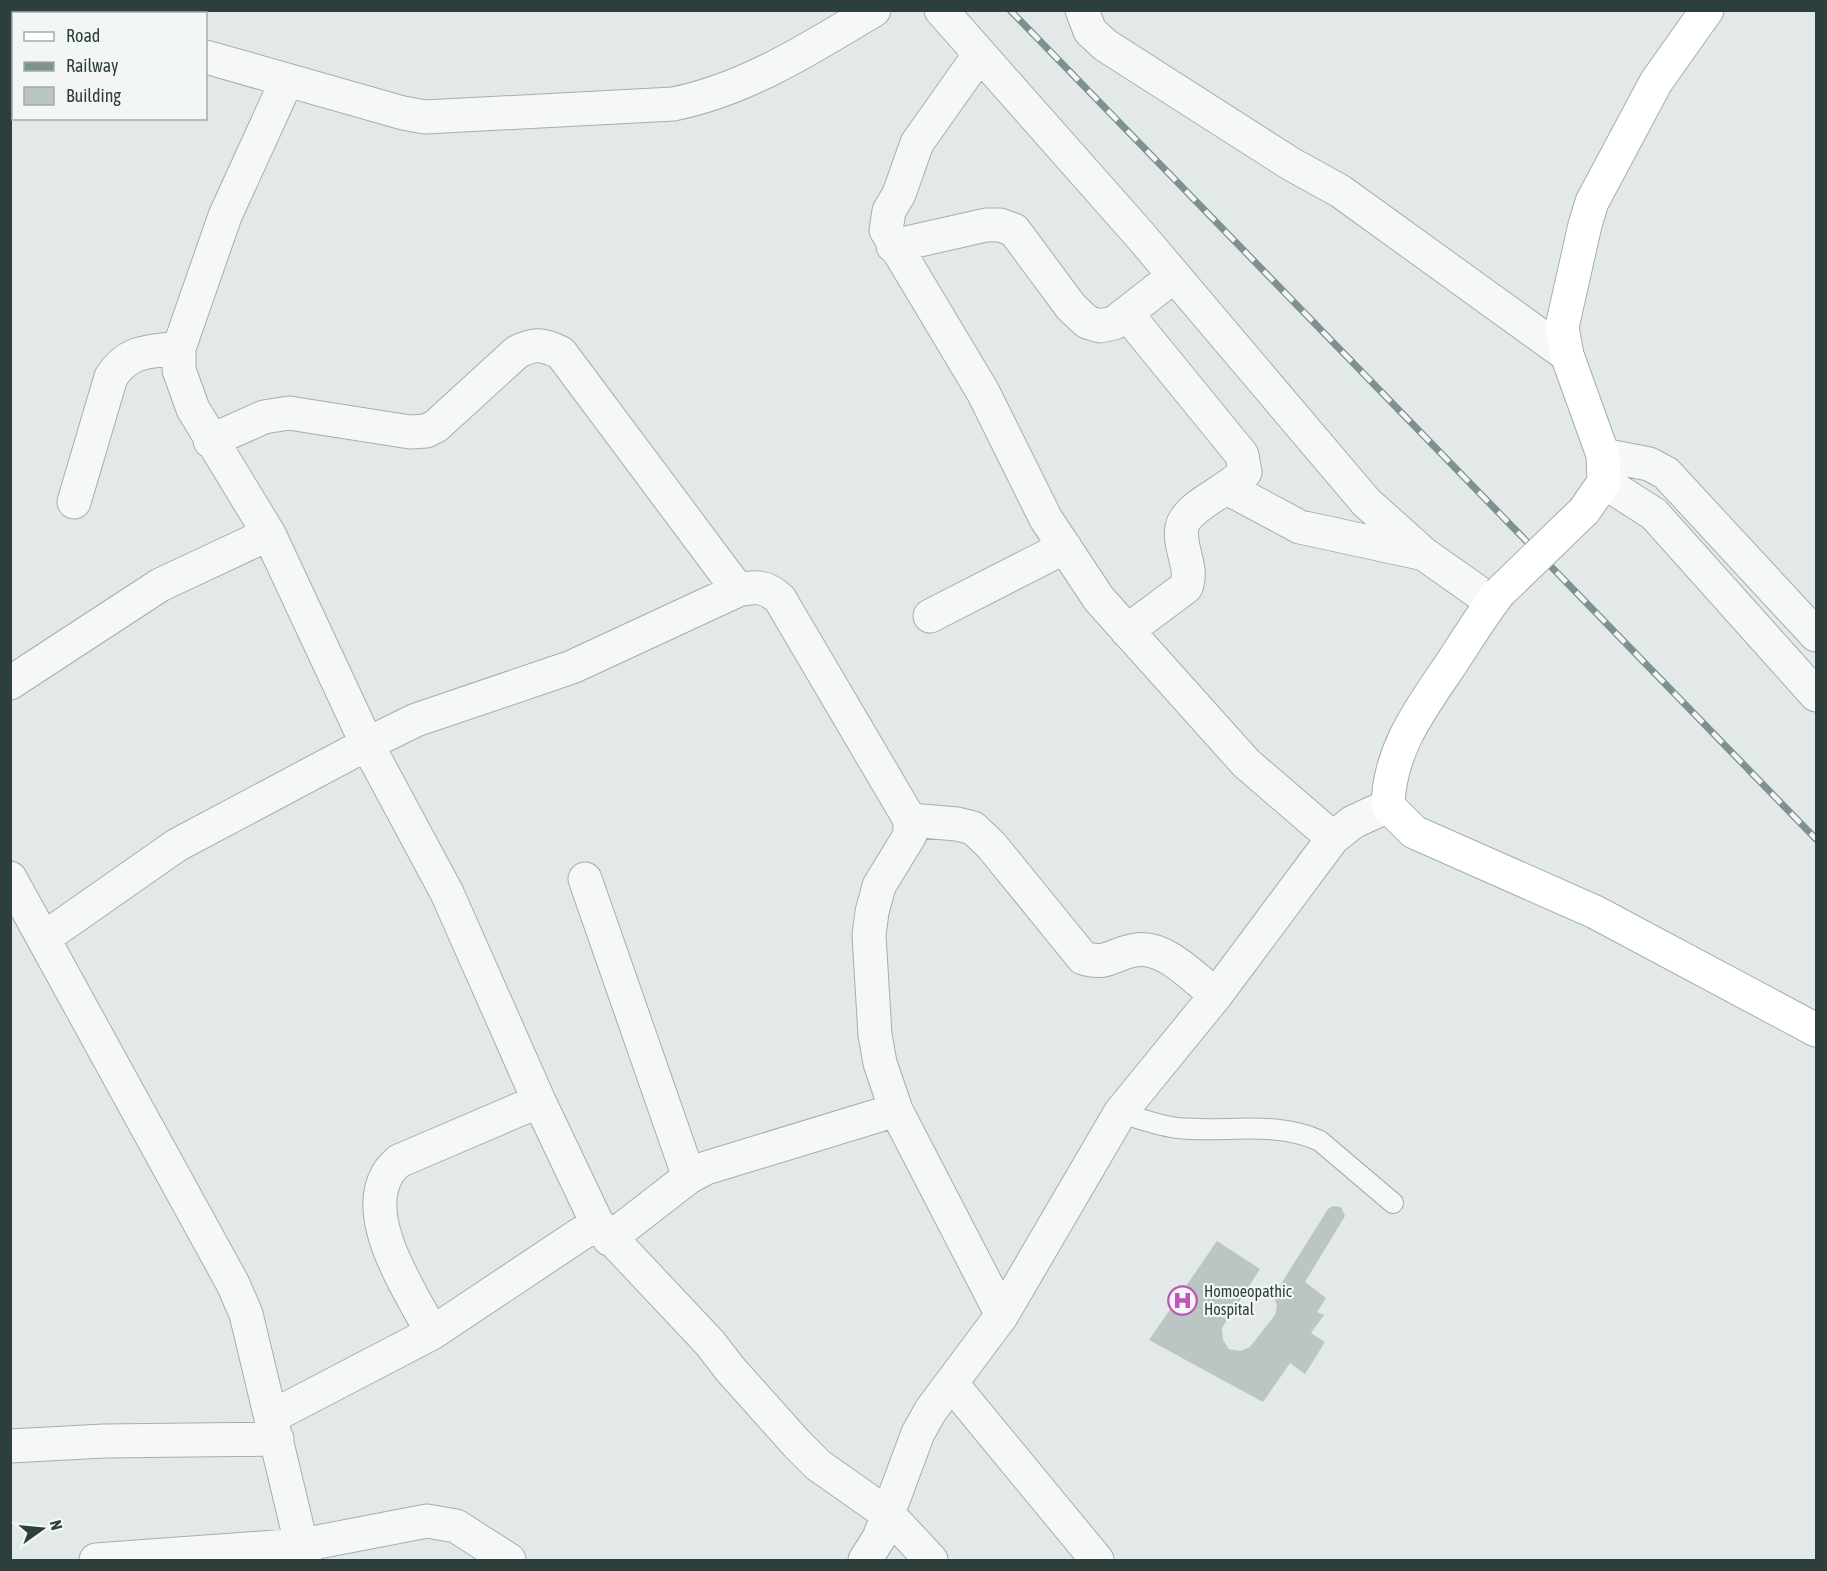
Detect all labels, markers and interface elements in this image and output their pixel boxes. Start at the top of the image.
legend [12,12,207,120]
text: Road [66,25,100,46]
text: Railway [66,55,118,76]
text: Building [66,85,121,106]
place label: Homoeopathic Hospital [1204,1282,1292,1319]
hospital icon: Homoeopathic Hospital [1167,1284,1199,1316]
north arrow [12,1499,72,1559]
text: N [47,1518,66,1532]

